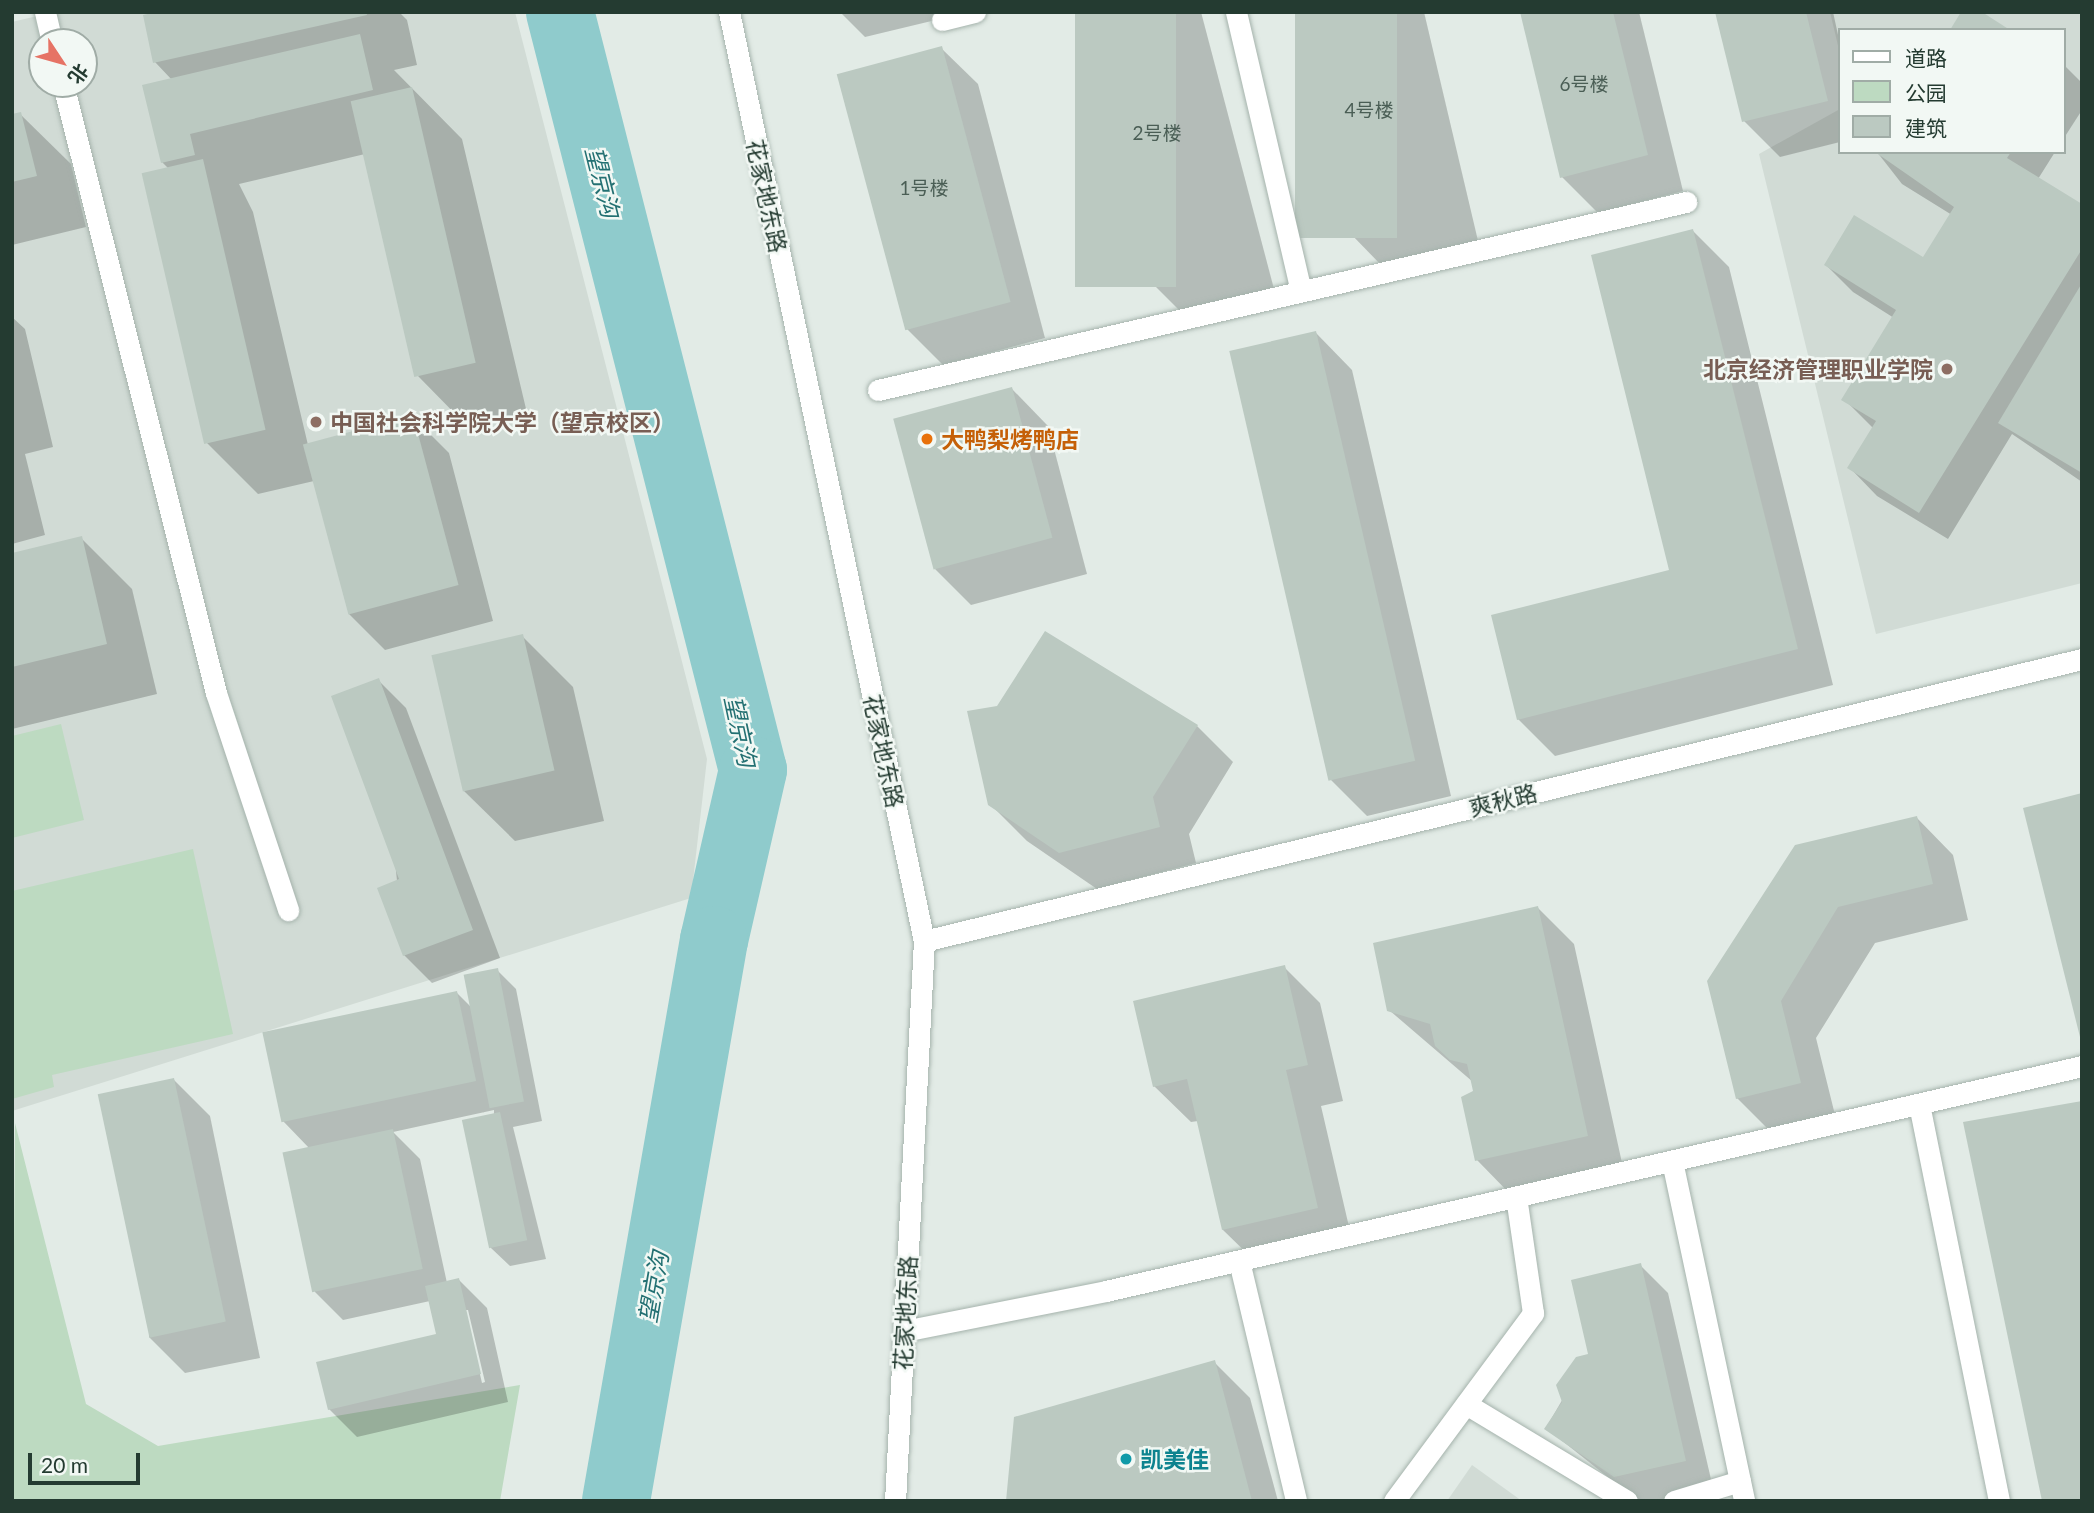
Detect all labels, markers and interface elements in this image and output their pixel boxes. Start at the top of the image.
north arrow [28,28,98,98]
legend [1839,28,2066,154]
text: 道路 [1905,45,1947,70]
text: 北 [64,60,94,89]
house number: 6号楼 [1559,73,1609,95]
text: 公园 [1905,80,1947,105]
house number: 4号楼 [1344,99,1394,121]
text: 建筑 [1905,115,1947,140]
house number: 2号楼 [1132,122,1182,144]
street label: 花家地东路 [742,137,792,255]
water label: 望京沟 [580,144,626,220]
house number: 1号楼 [899,177,949,199]
place label: 北京经济管理职业学院 [1703,355,1933,383]
marker: 北京经济管理职业学院 [1939,361,1955,377]
place label: 中国社会科学院大学（望京校区） [330,408,675,436]
marker: 中国社会科学院大学（望京校区） [308,414,324,430]
place label: 大鸭梨烤鸭店 [941,425,1079,453]
marker: 大鸭梨烤鸭店 [919,431,935,447]
street label: 花家地东路 [859,692,909,810]
water label: 望京沟 [719,693,763,769]
street label: 爽秋路 [1466,778,1540,822]
water label: 望京沟 [633,1249,673,1325]
street label: 花家地东路 [888,1255,922,1371]
scale bar [32,1440,144,1484]
place label: 凯美佳 [1140,1445,1209,1473]
marker: 凯美佳 [1118,1451,1134,1467]
text: 20 m [41,1452,88,1477]

